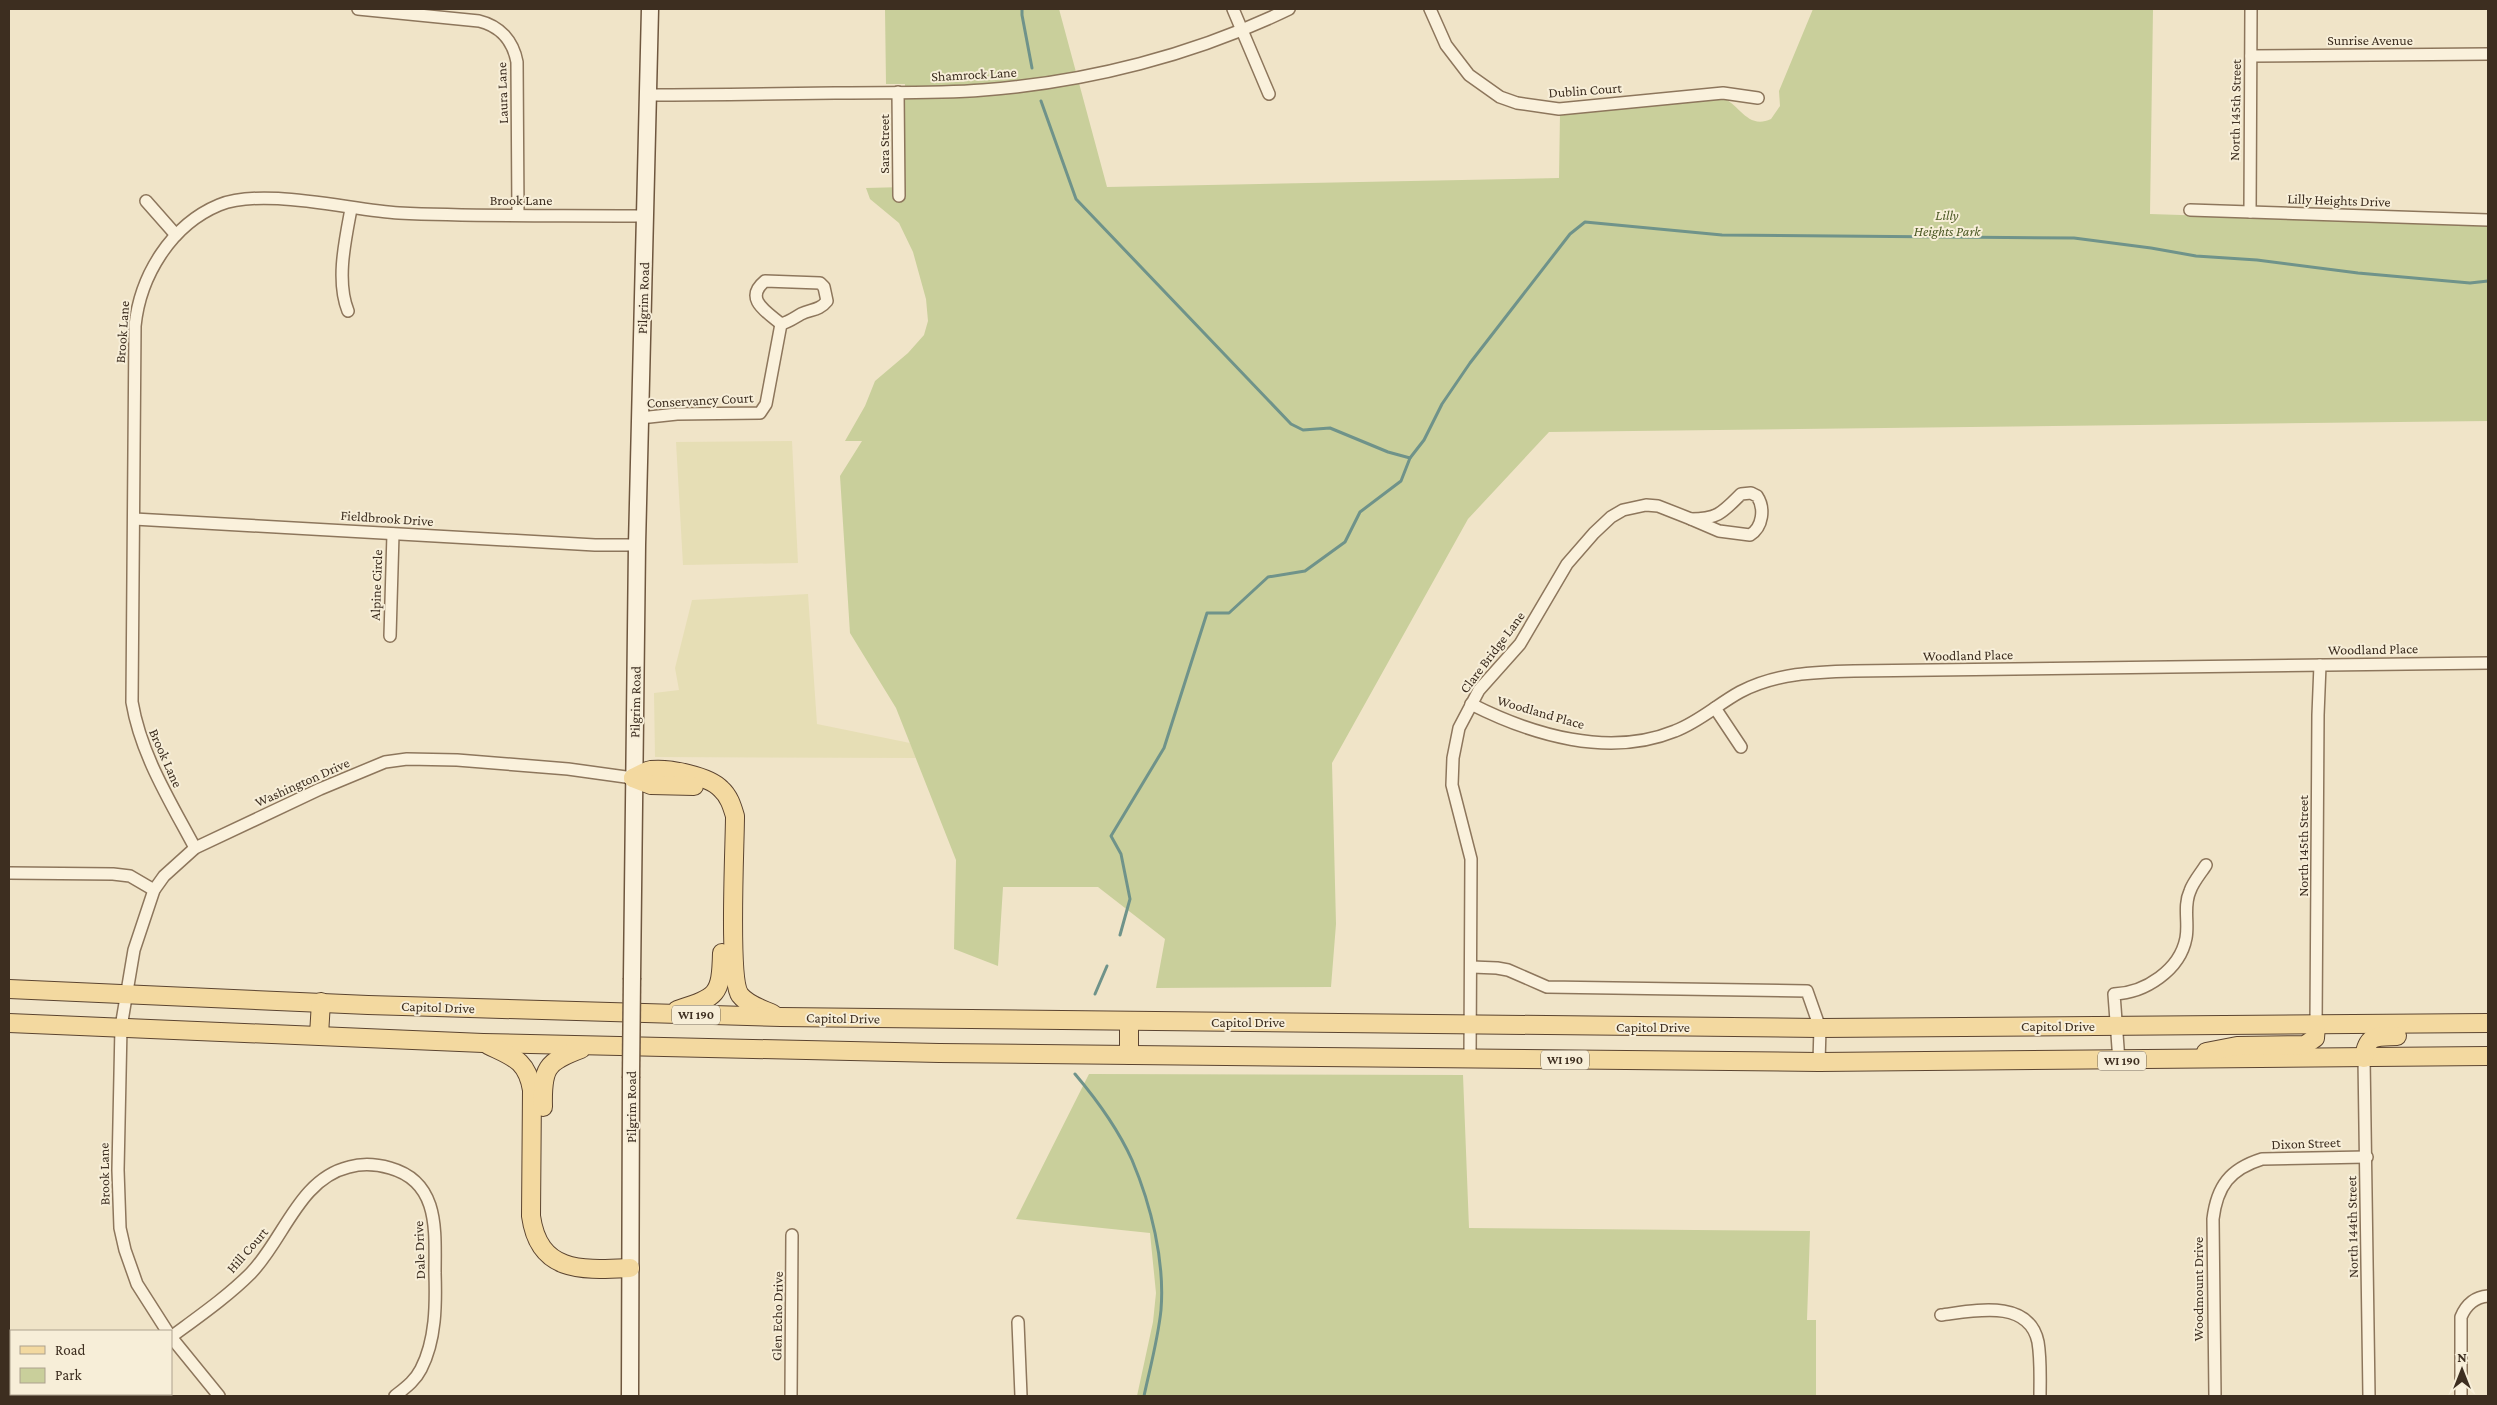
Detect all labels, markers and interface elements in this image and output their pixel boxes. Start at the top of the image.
street label: Sunrise Avenue [2327,32,2413,48]
street label: North 145th Street [2226,59,2244,161]
street label: Laura Lane [493,62,511,124]
street label: Shamrock Lane [931,64,1017,84]
street label: Dublin Court [1548,79,1623,101]
street label: Sara Street [876,114,892,174]
street label: Lilly Heights Drive [2287,190,2391,210]
street label: Brook Lane [490,192,552,208]
park label: Lilly Heights Park [1914,207,1981,239]
street label: Pilgrim Road [634,261,652,334]
street label: Brook Lane [112,300,132,364]
street label: Conservancy Court [646,389,754,411]
street label: Fieldbrook Drive [340,507,434,529]
street label: Alpine Circle [367,549,385,621]
street label: Clare Bridge Lane [1456,608,1528,696]
street label: Woodland Place [2328,640,2418,658]
street label: Woodland Place [1923,646,2013,664]
street label: Pilgrim Road [626,665,644,738]
street label: Woodland Place [1495,692,1587,732]
street label: Brook Lane [146,726,186,790]
street label: Washington Drive [252,754,352,810]
street label: North 145th Street [2295,795,2311,897]
street label: Capitol Drive [401,998,475,1016]
road number: WI 190 [672,1006,720,1024]
street label: Capitol Drive [806,1009,880,1027]
street label: Capitol Drive [1211,1014,1285,1030]
street label: Capitol Drive [2021,1018,2095,1034]
street label: Capitol Drive [1616,1019,1690,1035]
road number: WI 190 [1541,1050,1589,1070]
road number: WI 190 [2098,1052,2146,1070]
street label: Pilgrim Road [623,1070,639,1143]
street label: Dixon Street [2271,1134,2341,1152]
street label: Brook Lane [95,1143,113,1205]
street label: North 144th Street [2343,1175,2361,1278]
street label: Dale Drive [410,1220,428,1280]
street label: Hill Court [223,1224,271,1276]
street label: Woodmount Drive [2190,1237,2206,1341]
street label: Glen Echo Drive [768,1271,786,1361]
legend [10,1330,172,1395]
text: Road [55,1342,86,1358]
north arrow [2437,1345,2487,1395]
text: N [2457,1349,2467,1365]
text: Park [55,1367,82,1383]

